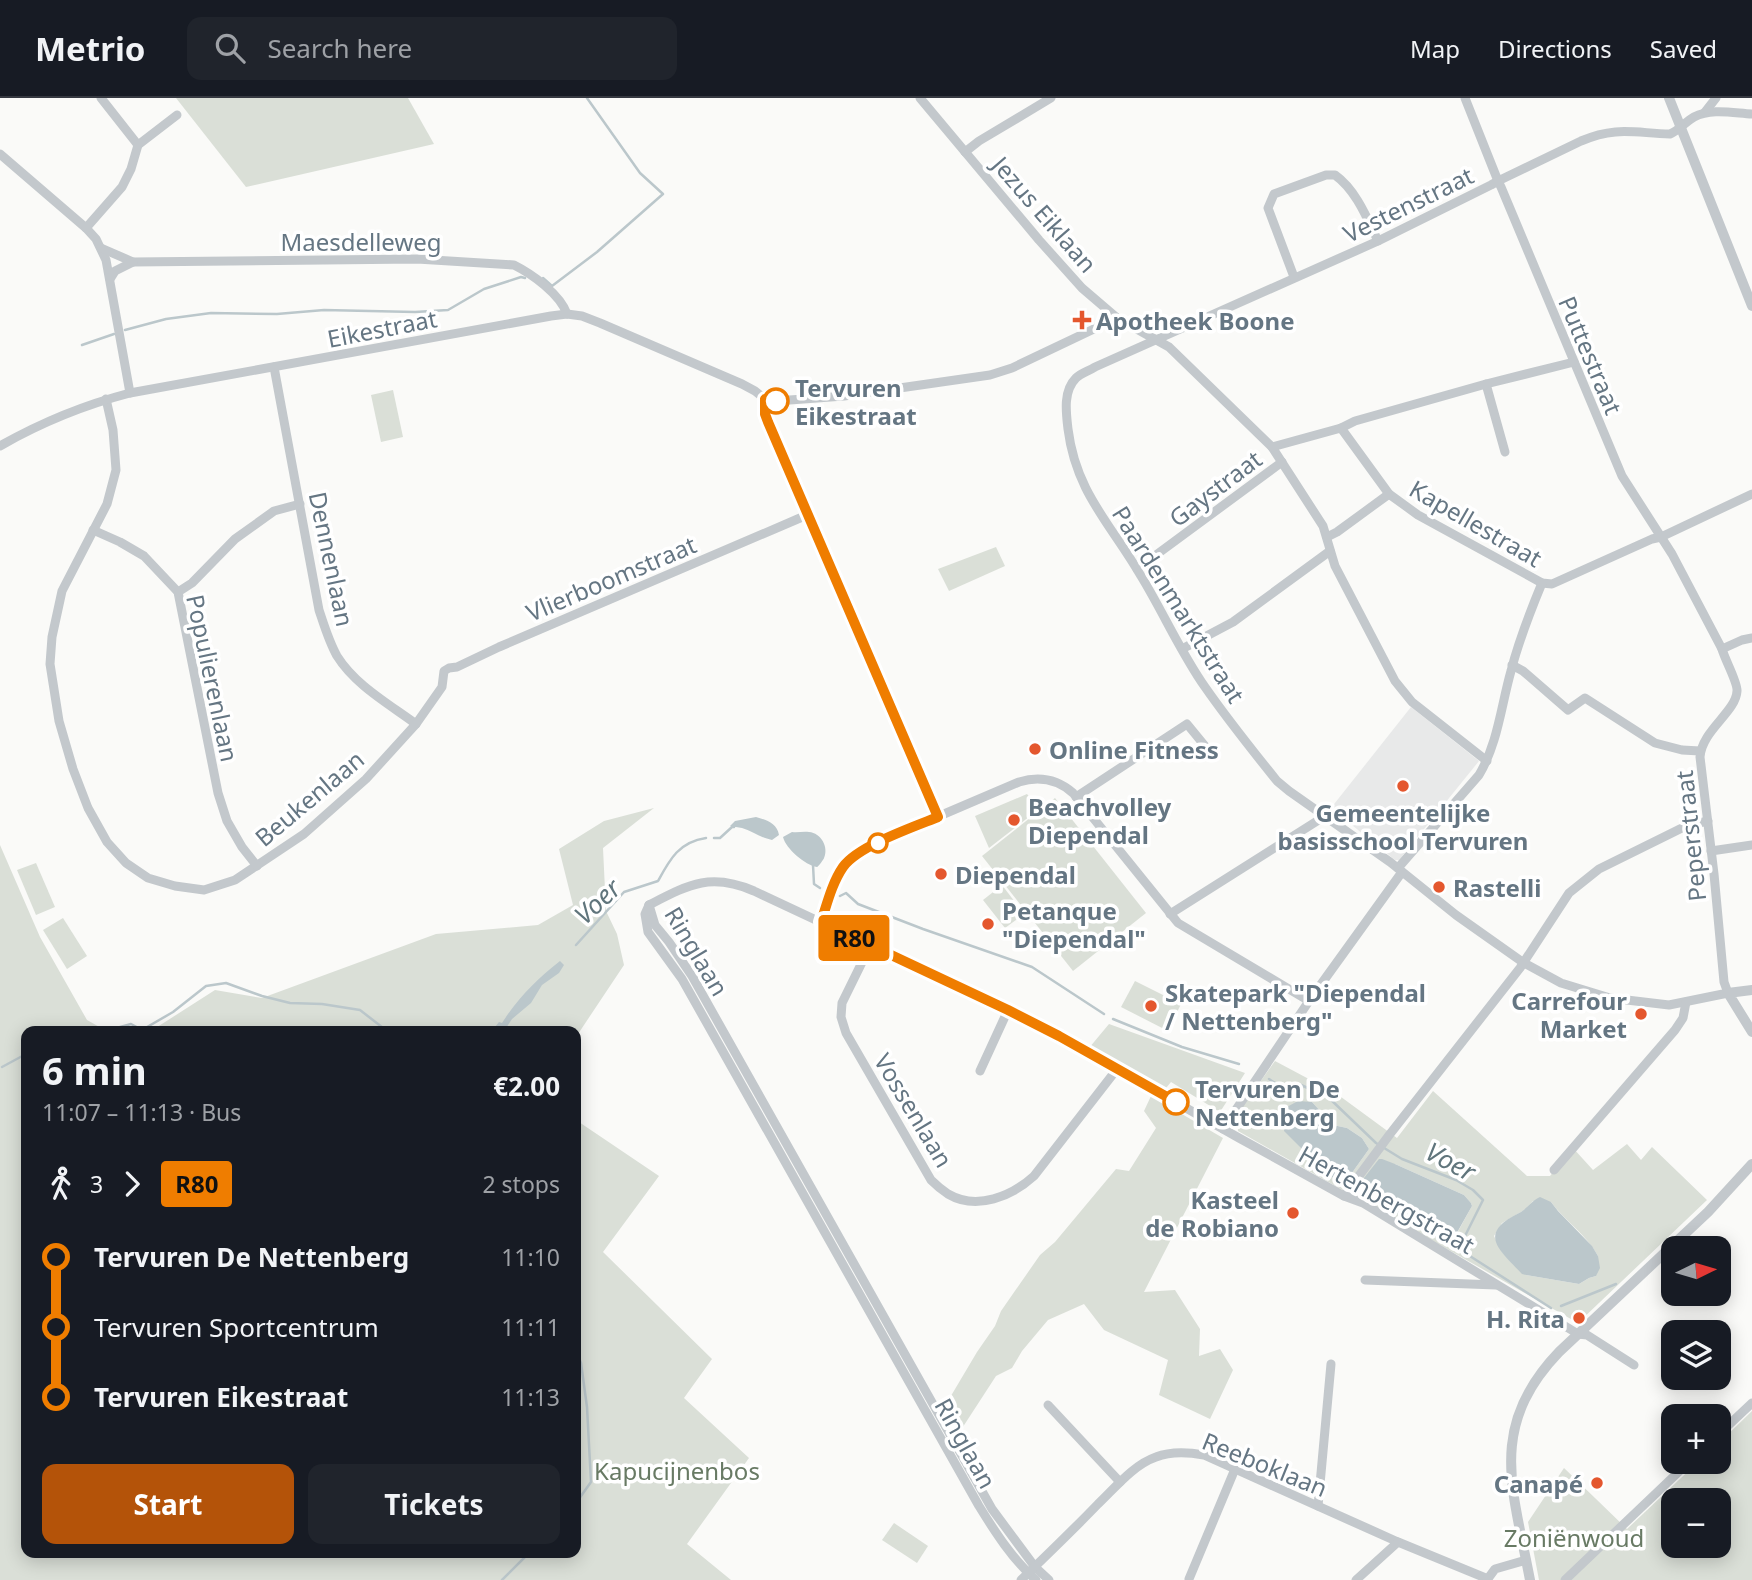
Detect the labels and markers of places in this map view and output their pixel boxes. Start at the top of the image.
place label: Apotheek Boone [1096,304,1294,337]
marker: Apotheek Boone [1074,312,1090,328]
place label: Tervuren Eikestraat [795,371,917,432]
marker: Tervuren Eikestraat [763,388,789,414]
place label: Online Fitness [1049,733,1219,766]
marker: Online Fitness [1027,741,1043,757]
marker: Gemeentelijke basisschool Tervuren [1395,778,1411,794]
place label: Beachvolley Diependal [1028,790,1172,851]
place label: Gemeentelijke basisschool Tervuren [1278,796,1528,857]
marker: Beachvolley Diependal [1006,812,1022,828]
unlabelled marker [868,833,888,853]
place label: Diependal [955,858,1076,891]
marker: Diependal [933,866,949,882]
place label: Rastelli [1453,871,1541,904]
marker: Rastelli [1431,879,1447,895]
place label: Petanque "Diependal" [1002,894,1146,955]
marker: Petanque "Diependal" [980,916,996,932]
place label: Skatepark "Diependal / Nettenberg" [1165,976,1426,1037]
place label: Carrefour Market [1511,984,1627,1045]
marker: Skatepark "Diependal / Nettenberg" [1143,998,1159,1014]
marker: Carrefour Market [1633,1006,1649,1022]
place label: Tervuren De Nettenberg [1195,1072,1340,1133]
marker: Tervuren De Nettenberg [1163,1089,1189,1115]
place label: Kasteel de Robiano [1145,1183,1279,1244]
marker: Kasteel de Robiano [1285,1205,1301,1221]
place label: H. Rita [1486,1302,1565,1335]
marker: H. Rita [1571,1310,1587,1326]
place label: Canapé [1494,1467,1583,1500]
marker: Canapé [1589,1475,1605,1491]

